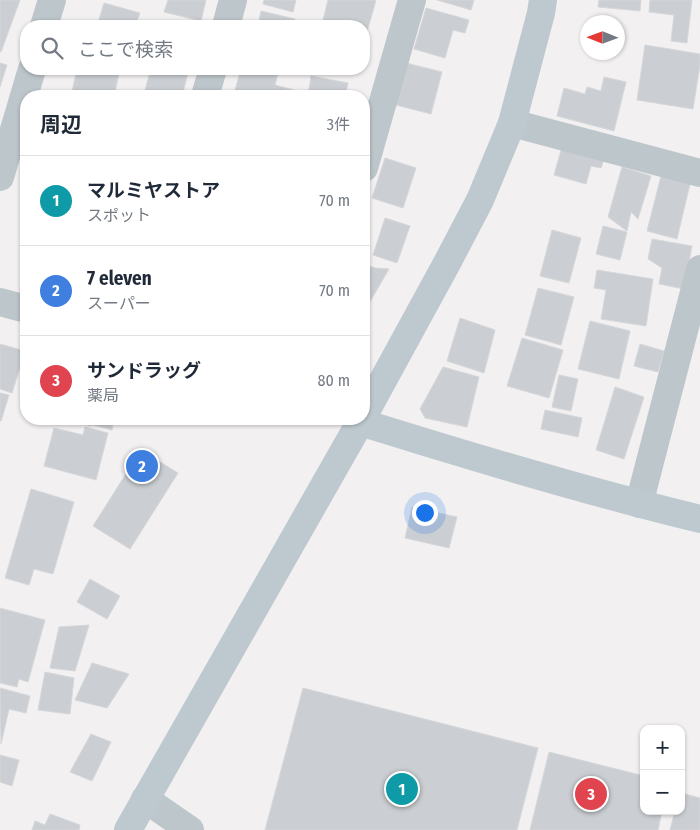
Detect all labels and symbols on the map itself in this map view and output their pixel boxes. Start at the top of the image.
north arrow [580,15,625,60]
pin: 2 [126,447,158,485]
your location [412,500,438,526]
pin: 1 [386,770,418,808]
pin: 3 [575,775,607,813]

